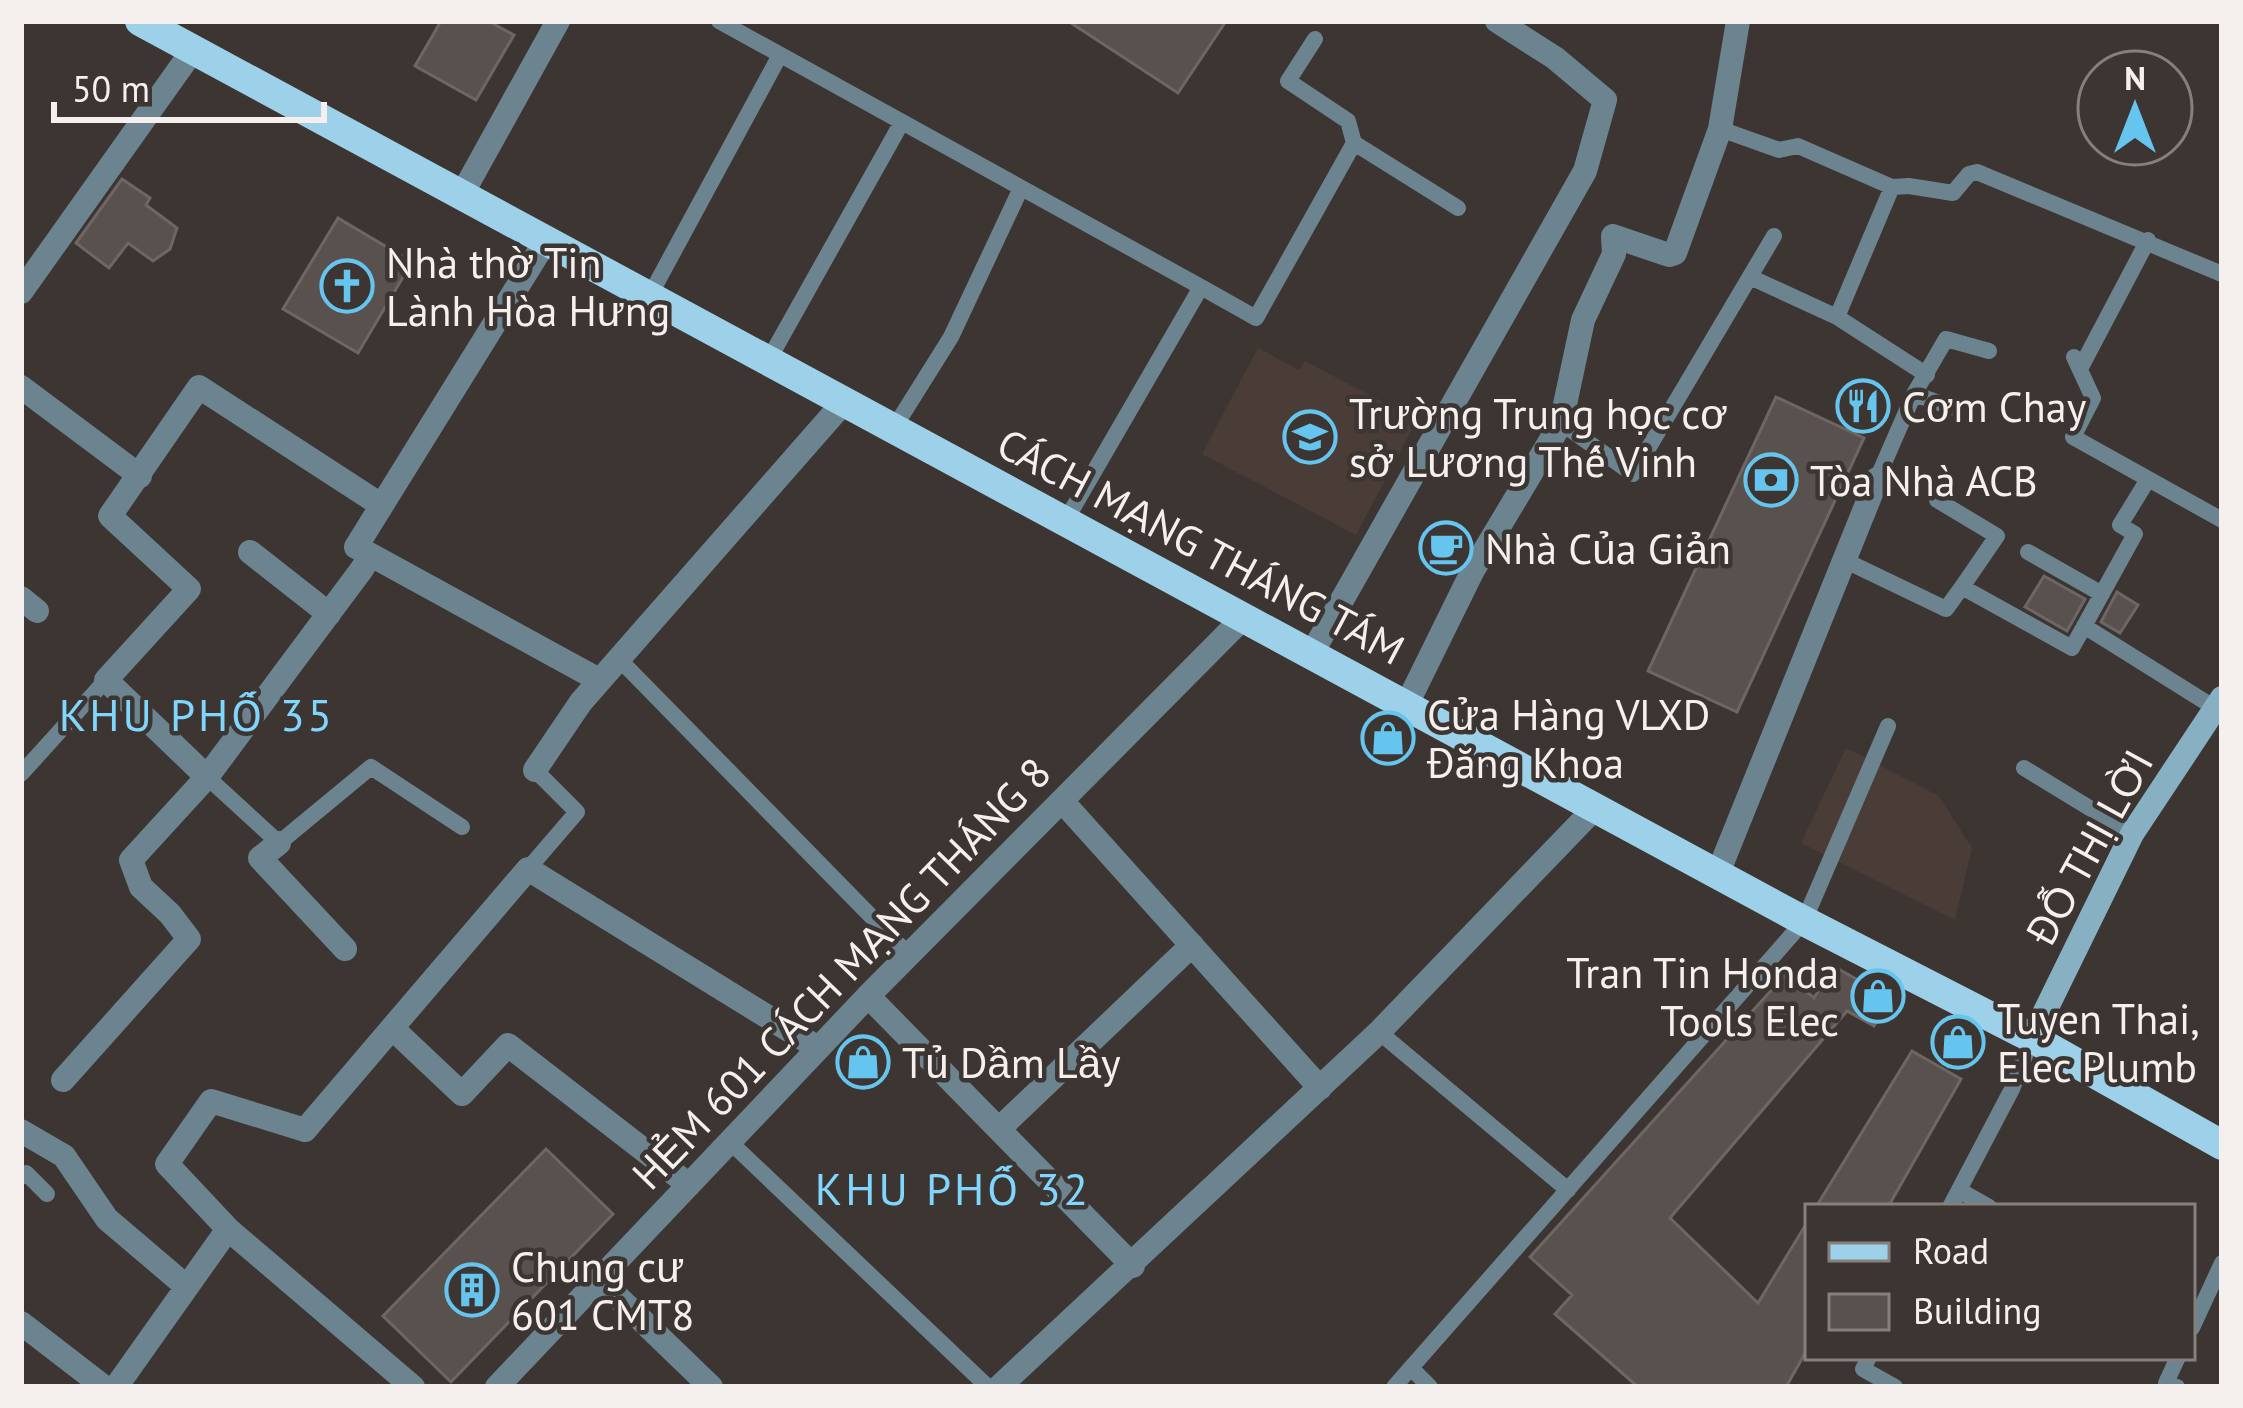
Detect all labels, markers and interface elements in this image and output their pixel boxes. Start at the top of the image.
scale bar [54,48,324,122]
north arrow [2075,48,2195,168]
text: N [2124,56,2146,99]
text: 50 m [72,65,150,112]
place label: Nhà thờ Tin Lành Hòa Hưng [386,235,670,338]
church icon: Nhà thờ Tin Lành Hòa Hưng [319,258,375,314]
restaurant icon: Cơm Chay [1835,378,1891,434]
place label: Cơm Chay [1902,379,2087,434]
place label: Trường Trung học cơ sở Lương Thế Vinh [1349,386,1728,489]
school or university icon: Trường Trung học cơ sở Lương Thế Vinh [1282,409,1338,465]
street label: CÁCH MẠNG THÁNG TÁM [988,415,1414,677]
bank icon: Tòa Nhà ACB [1743,452,1799,508]
place label: Tòa Nhà ACB [1810,453,2037,508]
cafe icon: Nhà Của Giản [1418,520,1474,576]
place label: Nhà Của Giản [1485,521,1731,576]
district label: KHU PHỐ 35 [59,685,335,743]
place label: Cửa Hàng VLXD Đăng Khoa [1426,687,1710,790]
shop icon: Cửa Hàng VLXD Đăng Khoa [1360,710,1416,766]
street label: ĐỖ THỊ LỜI [2012,740,2165,955]
street label: HẺM 601 CÁCH MẠNG THÁNG 8 [620,745,1062,1201]
place label: Tran Tin Honda Tools Elec [1566,945,1839,1048]
shop icon: Tran Tin Honda Tools Elec [1850,968,1906,1024]
place label: Tuyen Thai, Elec Plumb [1997,991,2200,1094]
shop icon: Tuyen Thai, Elec Plumb [1930,1014,1986,1070]
shop icon: Tủ Dầm Lầy [835,1034,891,1090]
place label: Tủ Dầm Lầy [902,1035,1121,1090]
district label: KHU PHỐ 32 [815,1159,1091,1217]
legend [1805,1204,2195,1360]
text: Road [1913,1227,1989,1274]
place label: Chung cư 601 CMT8 [511,1239,694,1342]
building icon: Chung cư 601 CMT8 [444,1262,500,1318]
text: Building [1913,1287,2042,1334]

